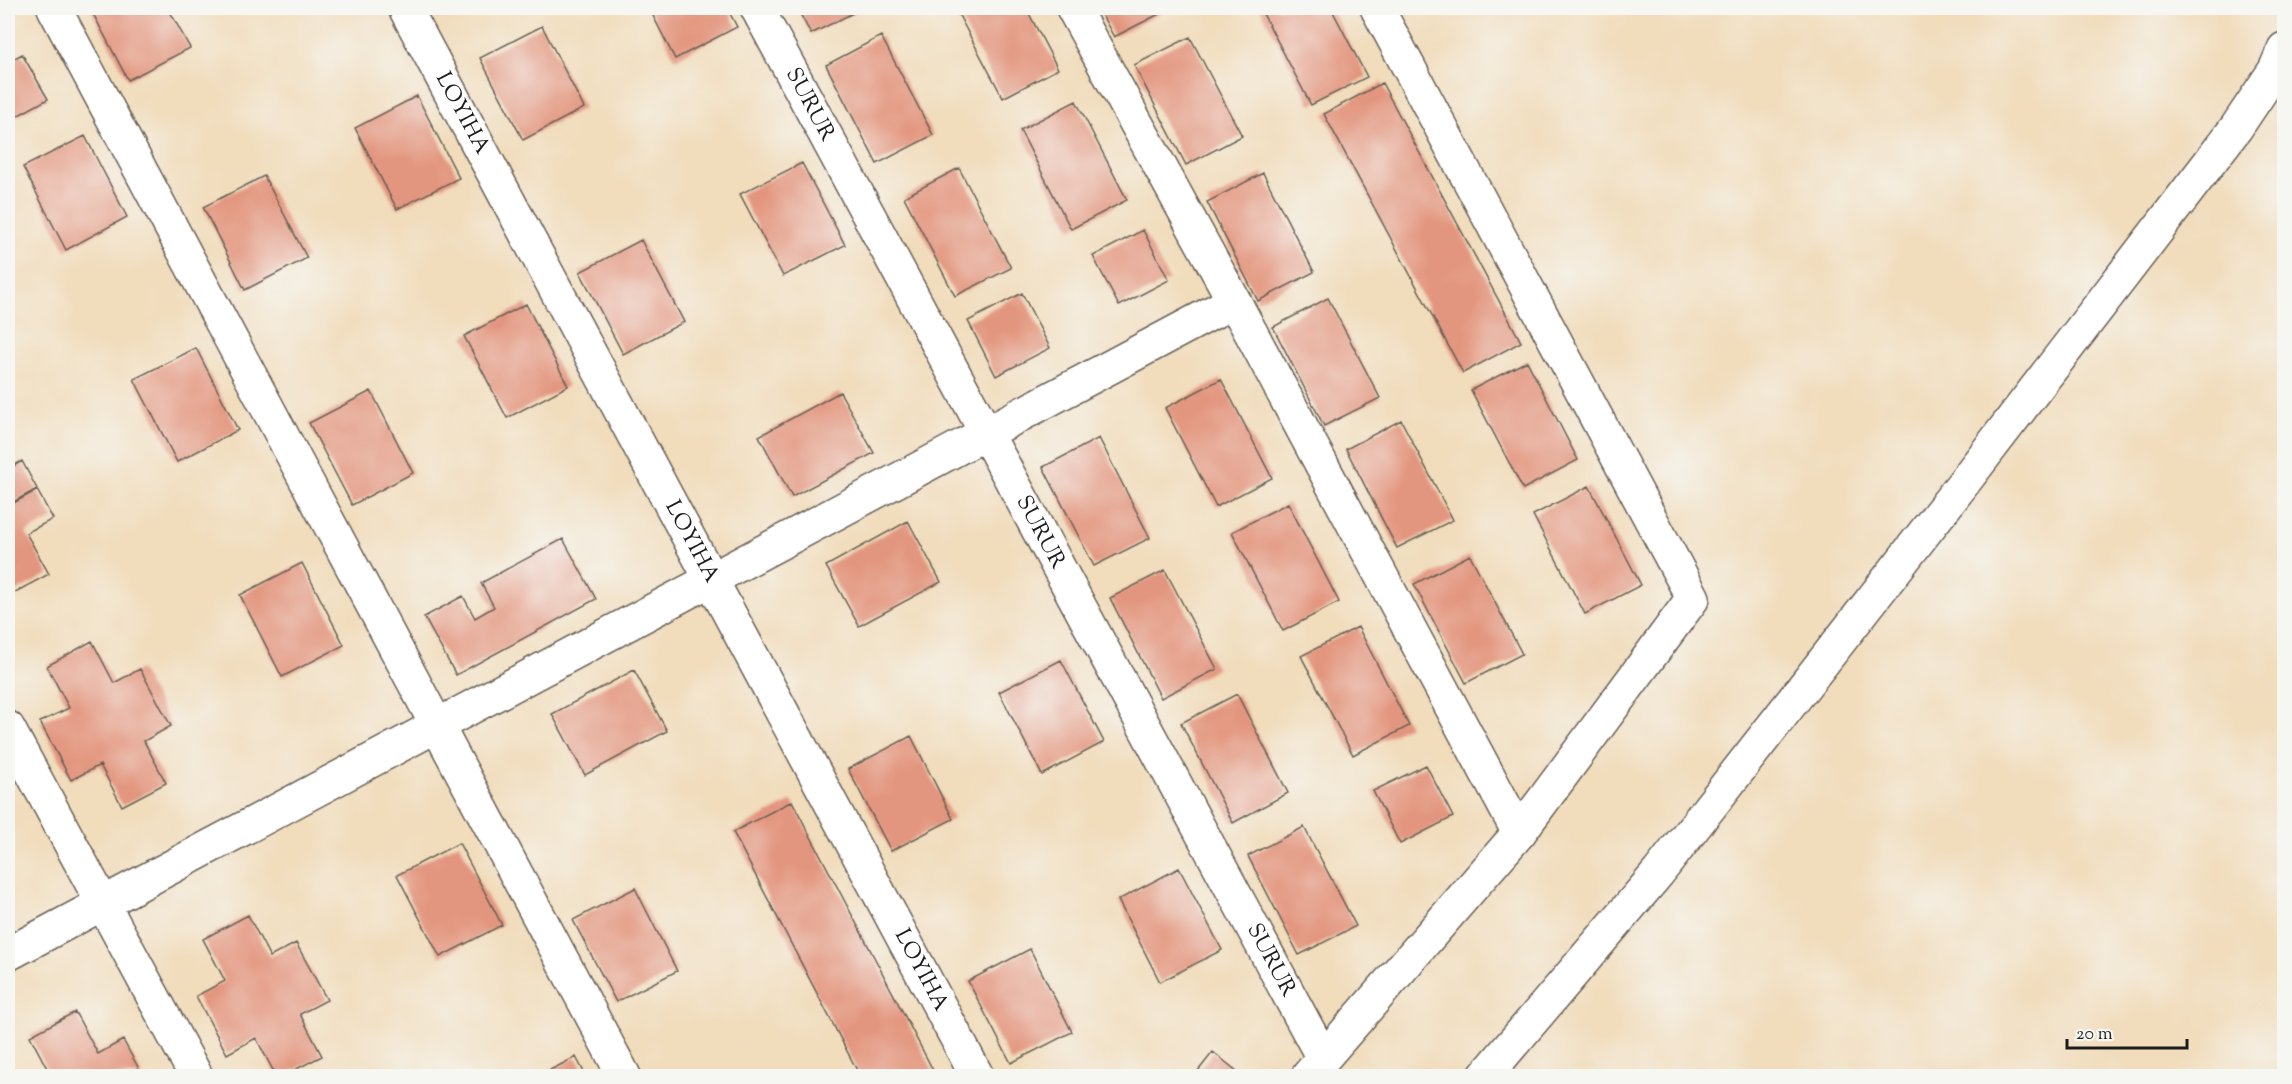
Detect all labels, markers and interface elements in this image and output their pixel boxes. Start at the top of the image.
street label: SURUR [776,62,842,148]
street label: LOYIHA [426,67,497,161]
street label: SURUR [1007,490,1073,575]
street label: LOYIHA [656,495,726,589]
street label: SURUR [1238,918,1303,1003]
street label: LOYIHA [885,924,956,1018]
scale bar [2067,1012,2187,1050]
text: 20 m [2076,1022,2113,1048]

